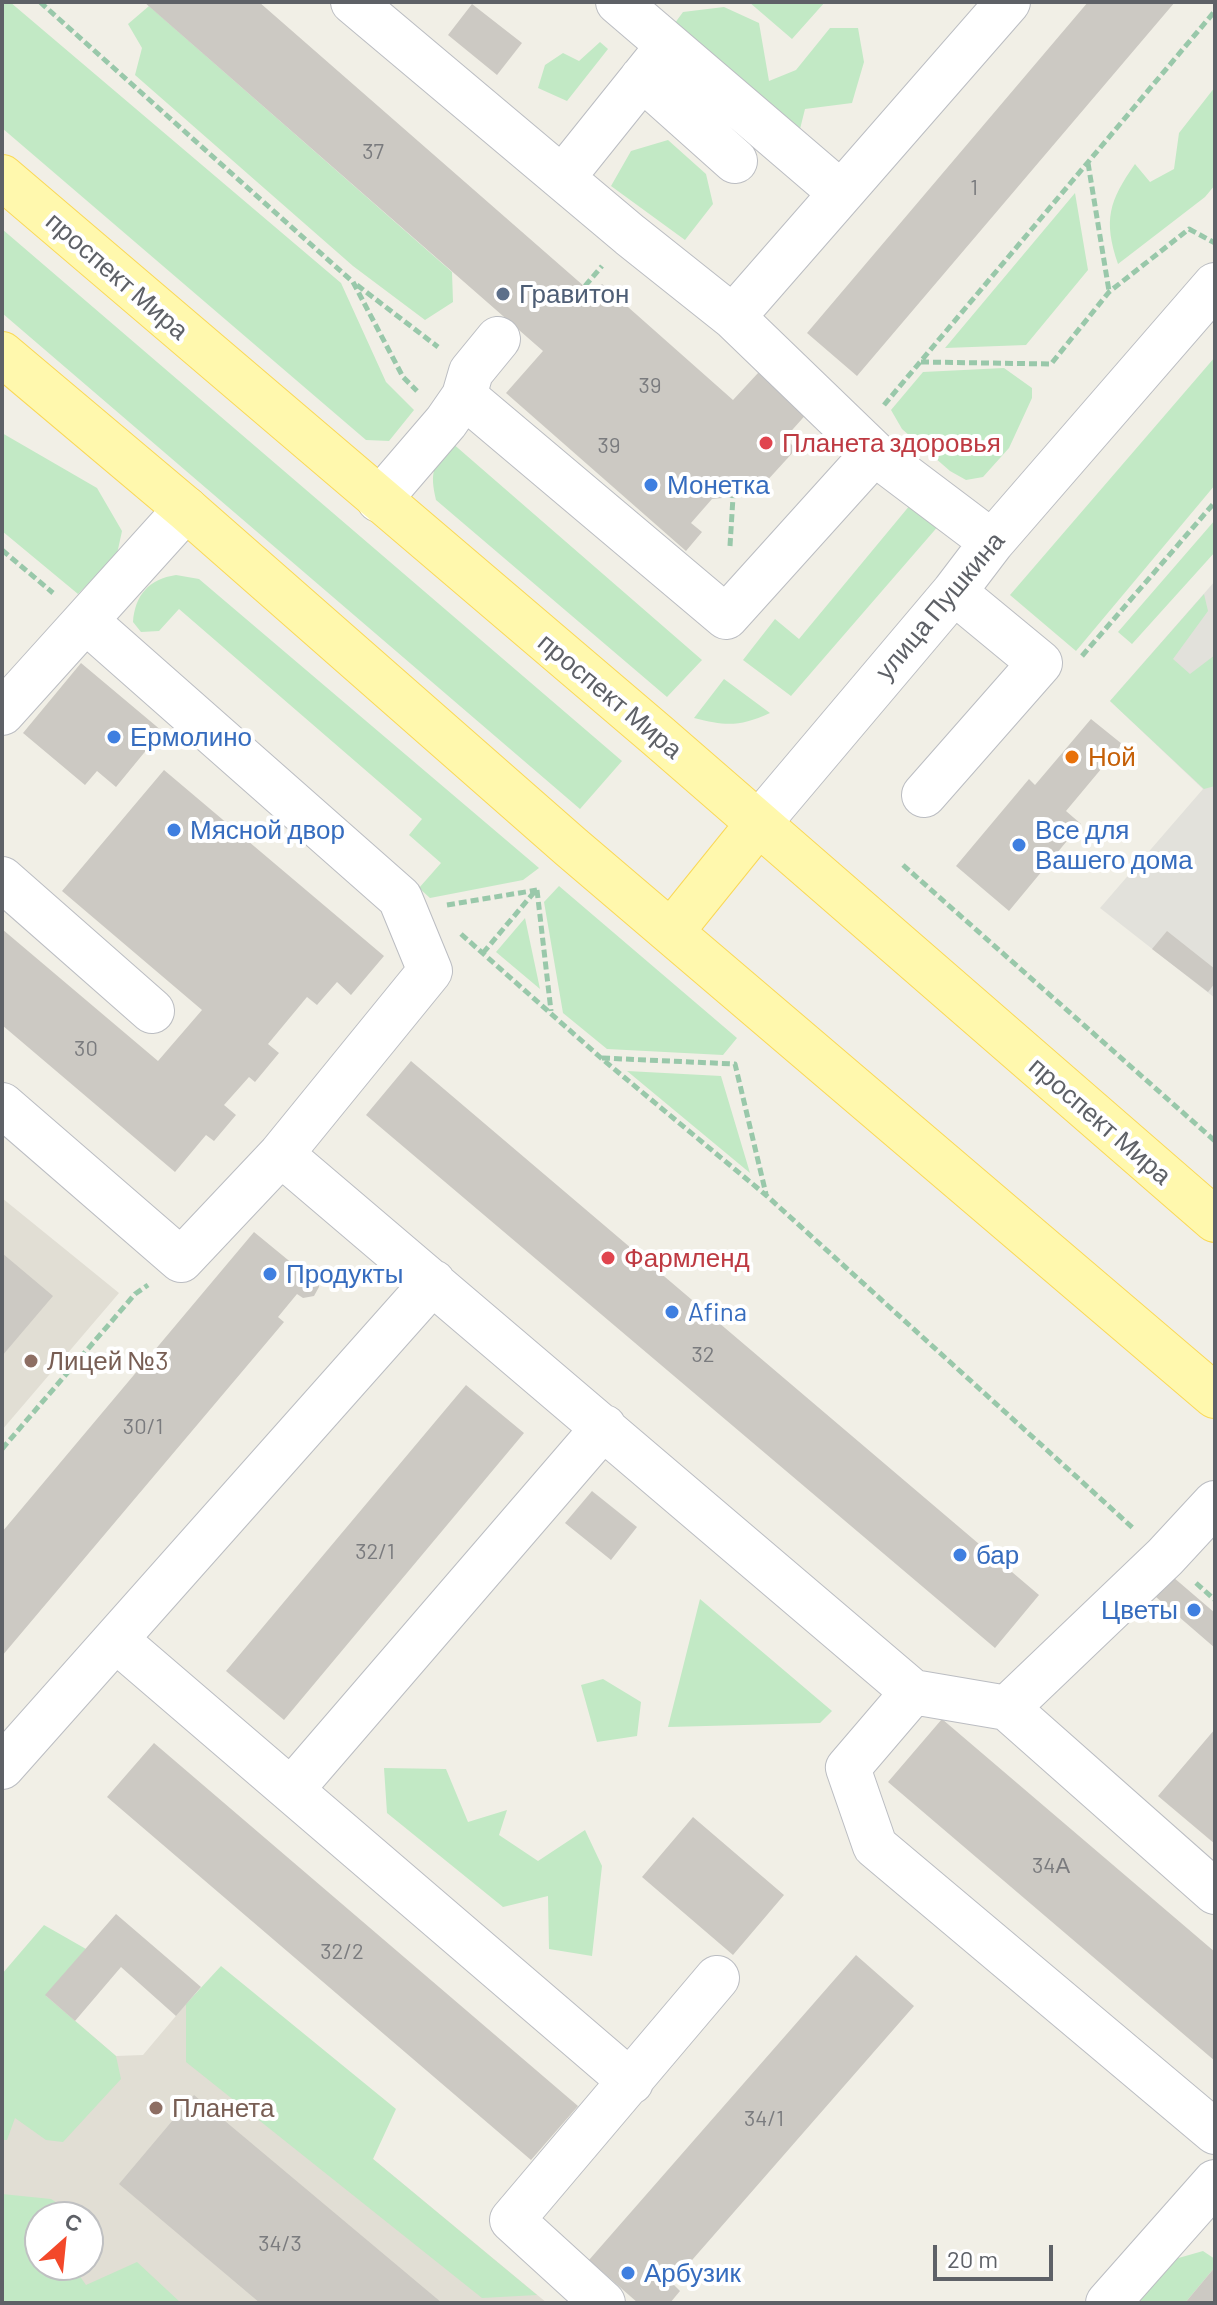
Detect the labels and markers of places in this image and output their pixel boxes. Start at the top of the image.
place label: Гравитон [519,278,629,310]
marker: Гравитон [494,285,512,303]
place label: Планета здоровья [782,427,1001,459]
marker: Планета здоровья [757,434,775,452]
place label: Монетка [667,469,770,501]
marker: Монетка [642,476,660,494]
place label: Ермолино [130,721,252,753]
marker: Ермолино [105,728,123,746]
place label: Ной [1088,741,1136,773]
marker: Ной [1063,748,1081,766]
place label: Мясной двор [190,814,345,846]
place label: Все для Вашего дома [1035,814,1193,876]
marker: Мясной двор [165,821,183,839]
marker: Все для Вашего дома [1010,836,1028,854]
place label: Фармленд [624,1242,750,1274]
marker: Фармленд [599,1249,617,1267]
place label: Продукты [286,1258,403,1290]
marker: Продукты [261,1265,279,1283]
place label: Afina [688,1296,747,1328]
marker: Afina [663,1303,681,1321]
place label: Лицей №3 [47,1345,169,1377]
marker: Лицей №3 [22,1352,40,1370]
place label: бар [976,1539,1019,1571]
marker: бар [951,1546,969,1564]
place label: Цветы [1101,1594,1178,1626]
marker: Цветы [1185,1601,1203,1619]
place label: Планета [172,2092,274,2124]
marker: Планета [147,2099,165,2117]
place label: Арбузик [644,2257,741,2289]
marker: Арбузик [619,2264,637,2282]

